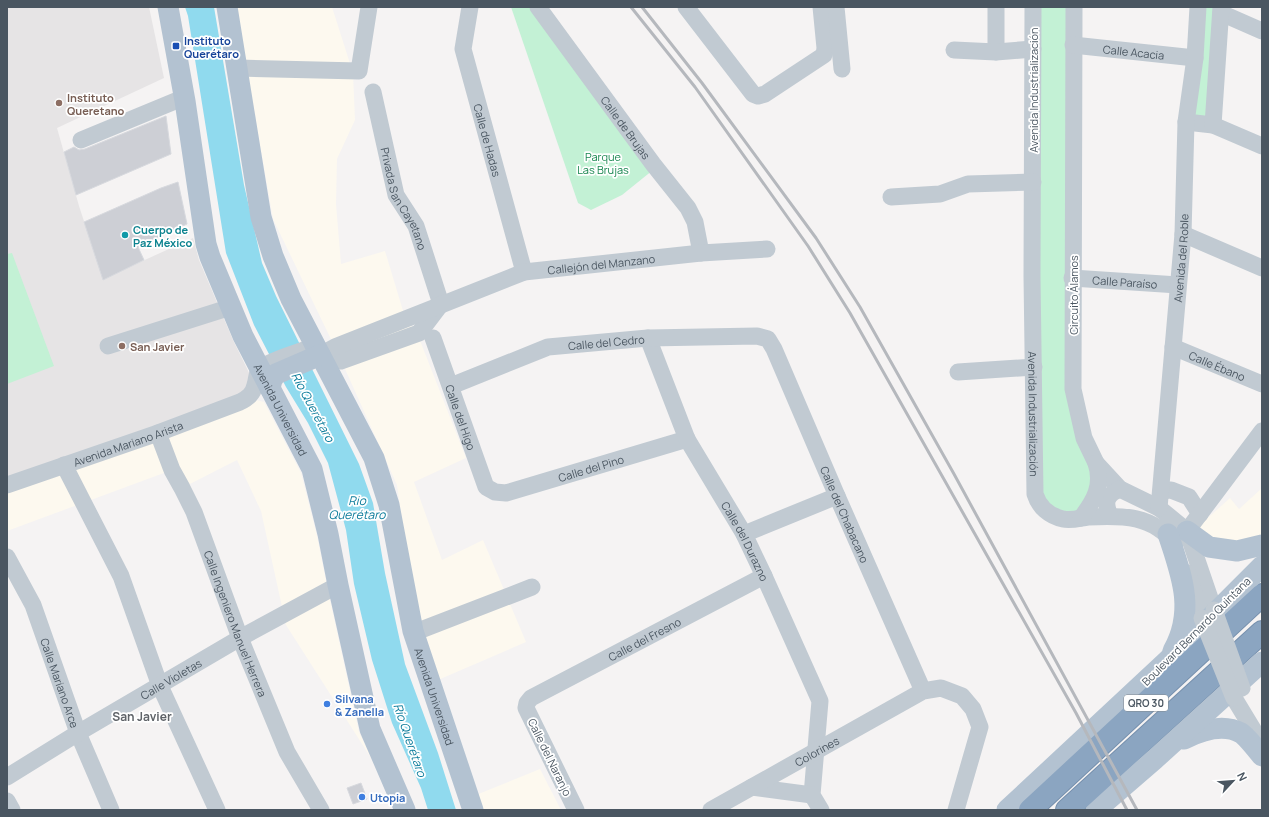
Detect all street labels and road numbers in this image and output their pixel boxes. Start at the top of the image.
street label: Avenida Industrialización [1026,27,1041,153]
street label: Calle Acacia [1102,41,1165,62]
street label: Calle de Brujas [598,93,654,162]
street label: Calle de Hadas [471,102,505,178]
street label: Privada San Cayetano [378,146,431,252]
street label: Avenida del Roble [1170,213,1191,303]
street label: Callejón del Manzano [547,250,656,277]
street label: Circuito Álamos [1066,255,1081,335]
street label: Calle Paraíso [1092,272,1158,291]
street label: Calle del Cedro [567,331,646,353]
street label: Calle Ébano [1187,347,1248,384]
street label: Avenida Industrialización [1026,351,1042,477]
street label: Avenida Universidad [251,361,311,458]
street label: Calle del Higo [443,382,480,452]
street label: Avenida Mariano Arista [71,417,185,469]
street label: Calle del Pino [556,451,626,485]
street label: Calle del Chabacano [818,464,873,565]
street label: Calle del Durazno [718,498,773,584]
street label: Calle Ingeniero Manuel Herrera [201,548,271,699]
street label: Boulevard Bernardo Quintana [1138,573,1254,689]
street label: Calle del Fresno [605,613,684,664]
street label: Calle Mariano Arce [38,636,83,730]
street label: Avenida Universidad [412,646,458,747]
street label: Calle Violetas [137,655,204,702]
road number: QRO 30 [1124,695,1168,711]
street label: Calle del Naranjo [525,716,576,799]
street label: Colorines [792,732,842,769]

